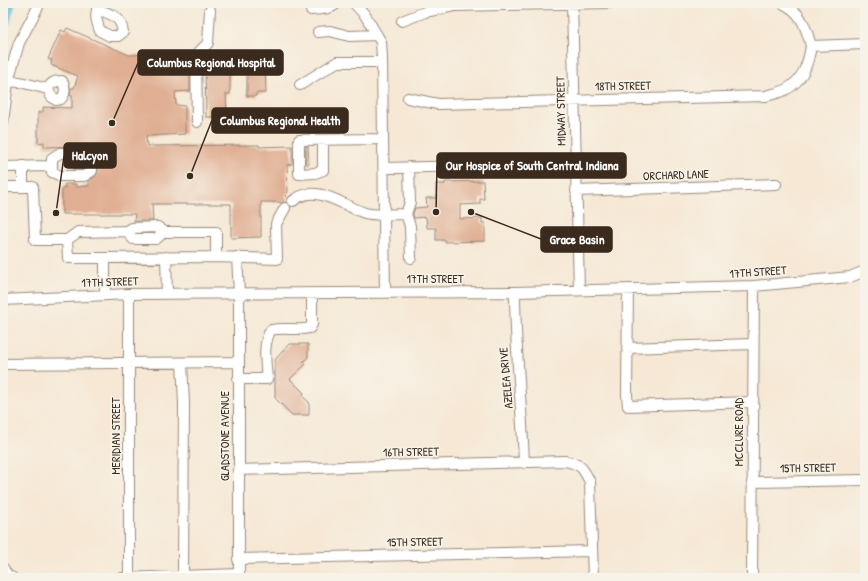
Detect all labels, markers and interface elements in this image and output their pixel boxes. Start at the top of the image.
callout: Columbus Regional Hospital [138,50,283,75]
text: Columbus Regional Hospital [147,53,276,72]
street label: MIDWAY STREET [551,76,570,146]
street label: 18TH STREET [595,77,652,94]
callout: Columbus Regional Health [212,108,348,133]
text: Columbus Regional Health [220,111,341,130]
callout: Halcyon [64,143,116,168]
text: Halcyon [72,146,108,165]
callout: Our Hospice of South Central Indiana [437,153,626,178]
text: Our Hospice of South Central Indiana [446,156,619,175]
street label: ORCHARD LANE [643,165,710,184]
callout: Grace Basin [541,227,612,252]
text: Grace Basin [549,230,605,248]
street label: 17TH STREET [729,261,787,282]
street label: 17TH STREET [406,270,464,287]
street label: 17TH STREET [81,272,139,291]
street label: AZELEA DRIVE [494,346,517,409]
street label: GLADSTONE AVENUE [216,390,233,481]
street label: MERIDIAN STREET [107,397,124,475]
street label: MCCLURE ROAD [730,397,747,466]
street label: 16TH STREET [383,443,439,460]
street label: 15TH STREET [780,459,837,476]
street label: 15TH STREET [387,533,444,550]

